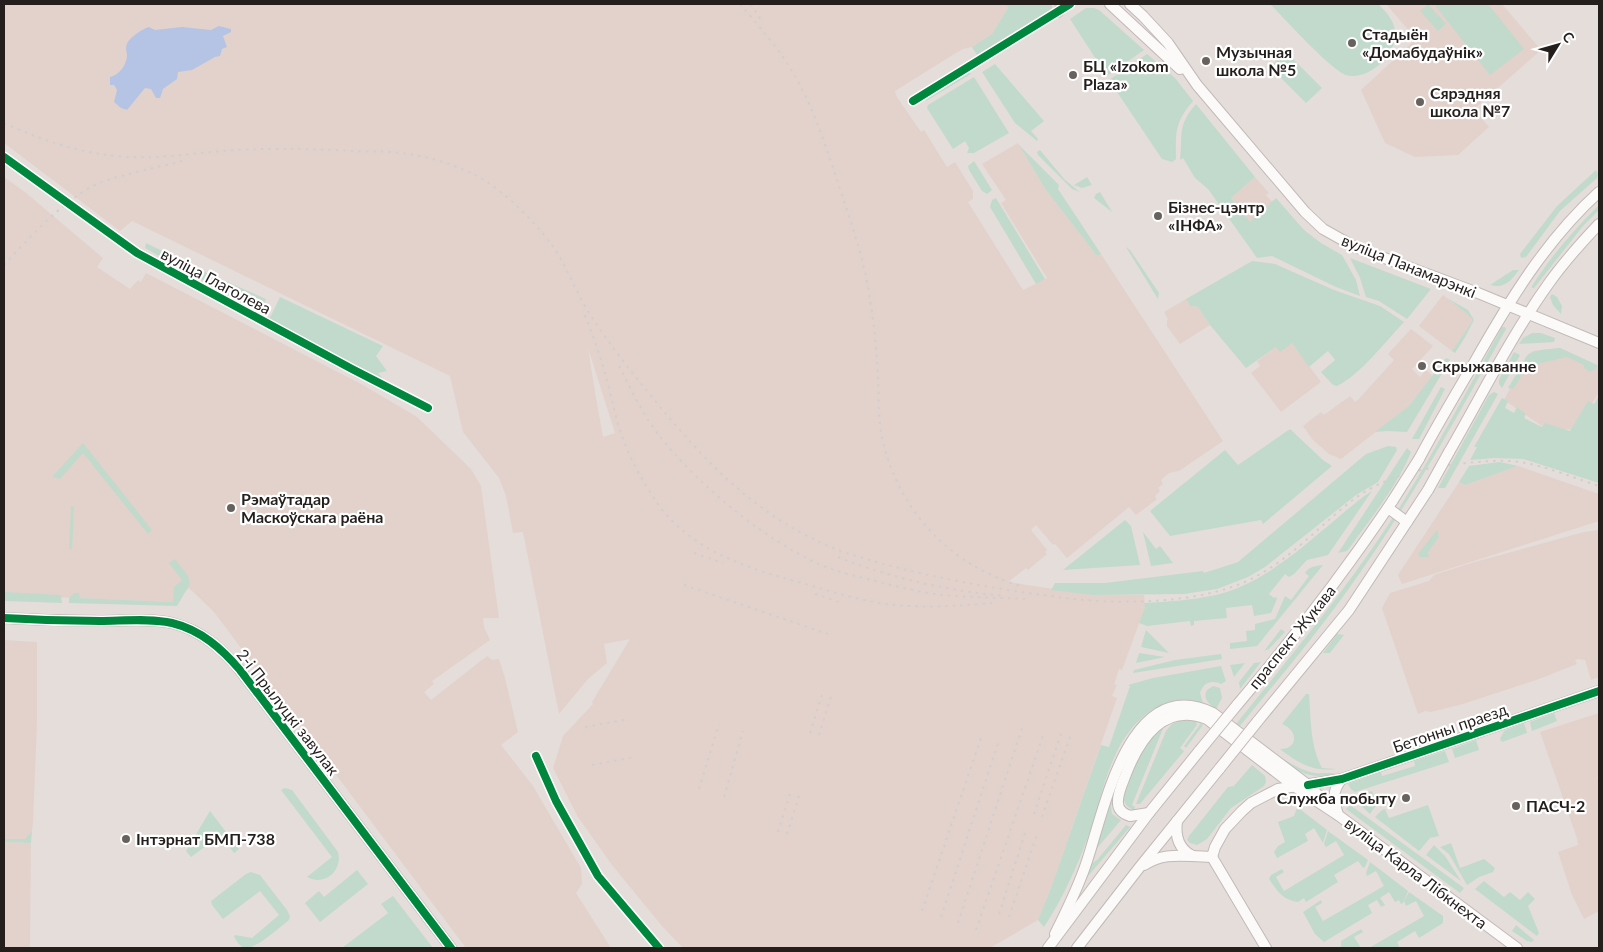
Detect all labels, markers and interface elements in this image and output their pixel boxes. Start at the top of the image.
north arrow [1533,20,1583,70]
place label: Стадыён «Домабудаўнік» [1362,24,1483,61]
text: С [1559,28,1579,46]
marker: Стадыён «Домабудаўнік» [1346,37,1358,49]
place label: Музычная школа №5 [1216,42,1296,79]
marker: Музычная школа №5 [1200,55,1212,67]
place label: БЦ «Izokom Plaza» [1083,56,1169,93]
marker: БЦ «Izokom Plaza» [1067,69,1079,81]
place label: Сярэдняя школа №7 [1430,83,1510,120]
marker: Сярэдняя школа №7 [1414,96,1426,108]
place label: Бізнес-цэнтр «ІНФА» [1168,197,1265,234]
marker: Бізнес-цэнтр «ІНФА» [1152,210,1164,222]
street label: вуліца Панамарэнкі [1339,230,1479,301]
street label: вуліца Глаголева [158,244,274,318]
place label: Скрыжаванне [1432,356,1537,375]
marker: Скрыжаванне [1416,360,1428,372]
place label: Рэмаўтадар Маскоўскага раёна [241,489,383,526]
marker: Рэмаўтадар Маскоўскага раёна [225,502,237,514]
street label: праспект Жукава [1244,581,1339,692]
street label: 2-і Прылуцкі завулак [233,645,344,779]
street label: Бетонны праезд [1390,699,1510,756]
place label: Служба побыту [1277,788,1397,807]
marker: Служба побыту [1400,792,1412,804]
place label: ПАСЧ-2 [1526,796,1585,815]
marker: ПАСЧ-2 [1510,800,1522,812]
street label: вуліца Карла Лібкнехта [1341,813,1491,932]
place label: Інтэрнат БМП-738 [136,829,275,848]
marker: Інтэрнат БМП-738 [120,833,132,845]

